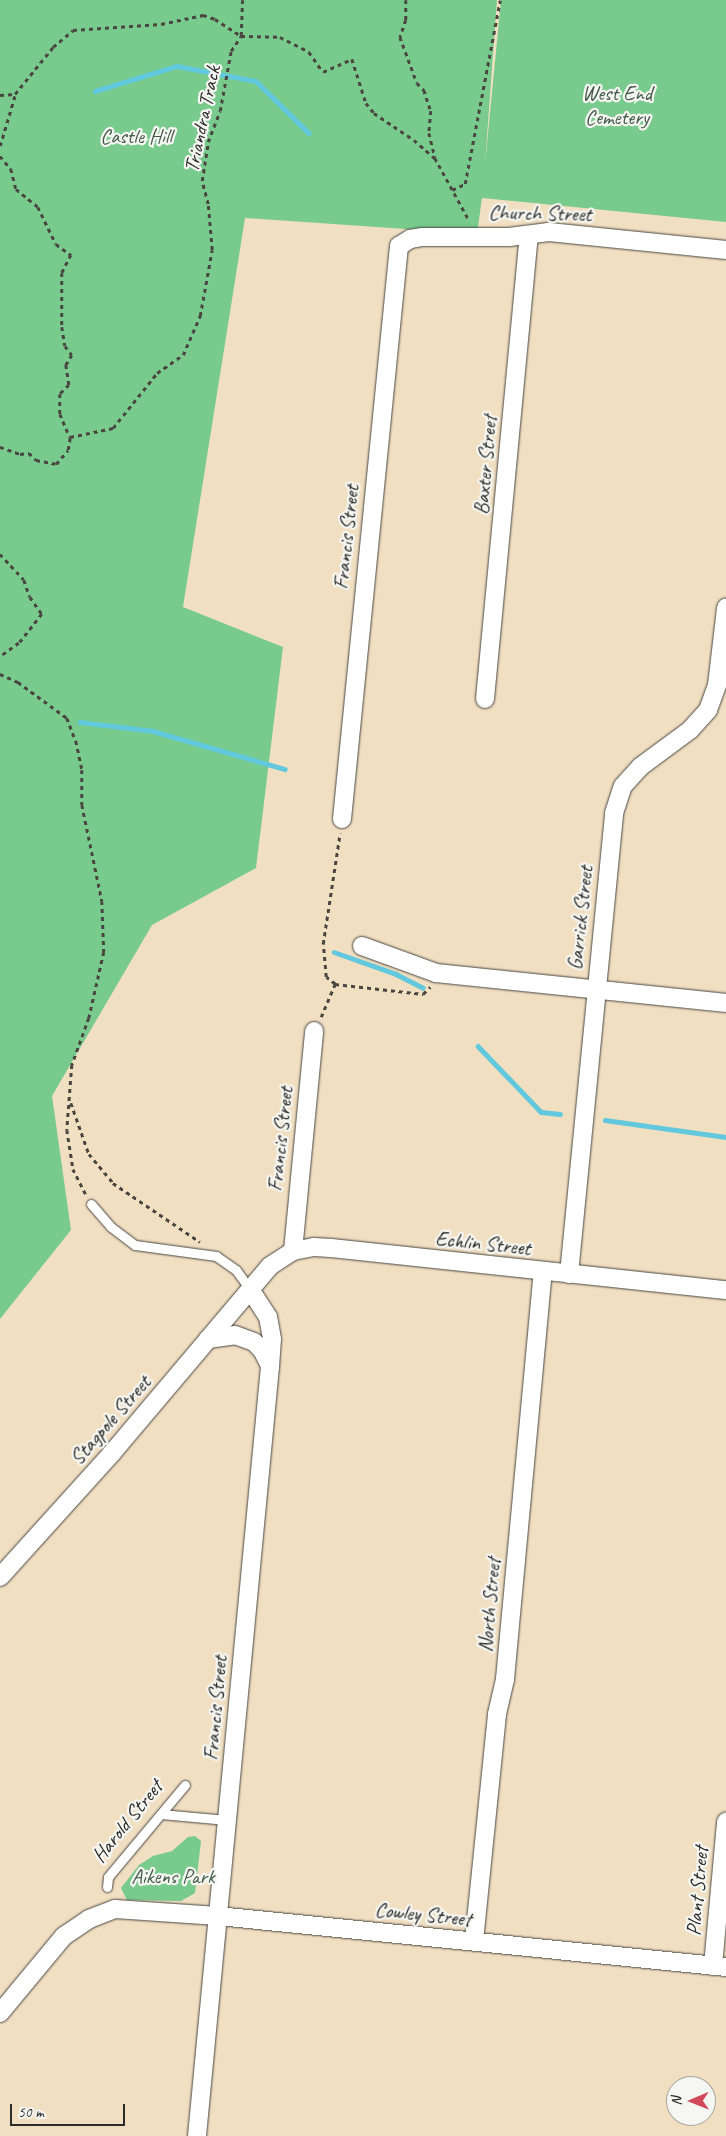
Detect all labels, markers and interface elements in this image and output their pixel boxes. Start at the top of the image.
street label: Triandra Track [179,64,225,174]
park label: West End Cemetery [582,80,652,130]
park label: Castle Hill [100,123,172,149]
street label: Church Street [488,199,592,227]
street label: Baxter Street [468,414,502,516]
street label: Francis Street [328,483,364,591]
street label: Garrick Street [562,865,598,971]
street label: Francis Street [262,1085,298,1193]
street label: Echlin Street [434,1225,532,1261]
street label: Stagpole Street [64,1370,156,1470]
street label: North Street [472,1557,506,1653]
street label: Francis Street [198,1655,232,1761]
street label: Harold Street [86,1775,168,1867]
street label: Plant Street [681,1845,713,1937]
park label: Aikens Park [131,1863,215,1889]
street label: Cowley Street [374,1896,472,1932]
north arrow [666,2076,716,2126]
scale bar [12,2094,128,2126]
text: N [668,2097,685,2106]
text: 50 m [18,2103,44,2122]

